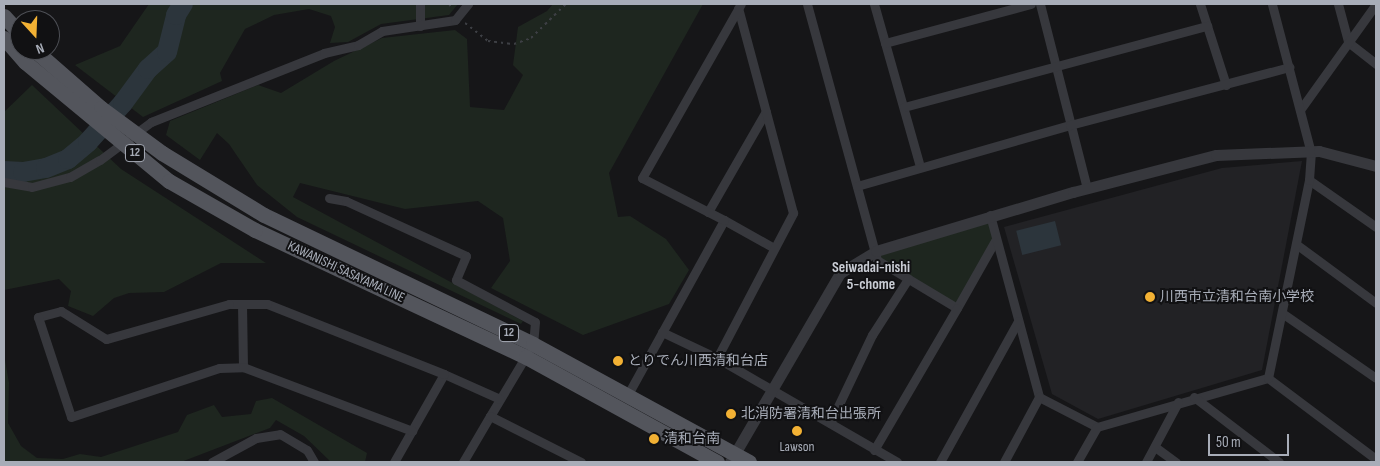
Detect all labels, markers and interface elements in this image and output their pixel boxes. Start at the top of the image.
north arrow [10,10,60,60]
text: N [34,39,46,58]
road number: 12 [124,144,146,162]
street label: KAWANISHI SASAYAMA LINE [285,238,407,306]
district label: Seiwadai-nishi 5-chome [832,258,910,293]
place label: 川西市立清和台南小学校 [1160,289,1314,305]
marker: 川西市立清和台南小学校 [1144,291,1156,303]
road number: 12 [498,323,520,342]
place label: とりでん川西清和台店 [628,353,768,369]
marker: とりでん川西清和台店 [612,355,624,367]
place label: 北消防署清和台出張所 [741,406,881,422]
marker: 北消防署清和台出張所 [725,408,737,420]
scale bar [1210,424,1291,456]
marker: Lawson [791,425,803,437]
place label: 清和台南 [664,431,720,447]
marker: 清和台南 [648,433,660,445]
text: 50 m [1216,433,1241,452]
place label: Lawson [779,439,815,455]

